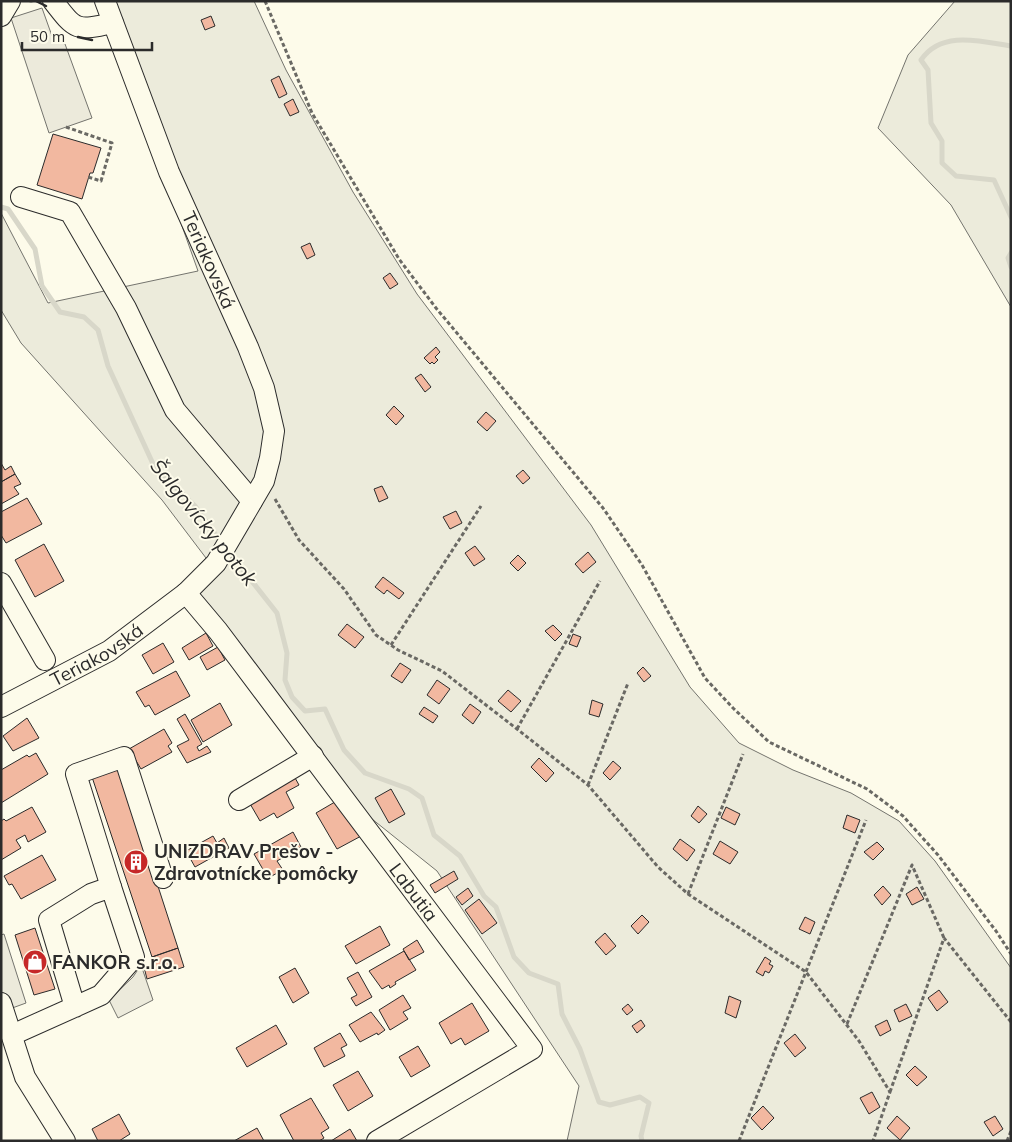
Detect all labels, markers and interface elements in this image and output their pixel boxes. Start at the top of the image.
scale bar [22,20,152,52]
text: 50 m [30,27,65,46]
street label: Teriakovská [177,208,241,312]
water label: Šalgovícky potok [145,454,263,591]
street label: Teriakovská [46,618,148,691]
place label: UNIZDRAV Prešov - Zdravotnícke pomôcky [154,839,359,885]
building icon: UNIZDRAV Prešov - Zdravotnícke pomôcky [123,849,149,875]
street label: Labutia [384,858,444,926]
shop icon: FANKOR s.r.o. [22,949,48,975]
place label: FANKOR s.r.o. [52,950,177,974]

